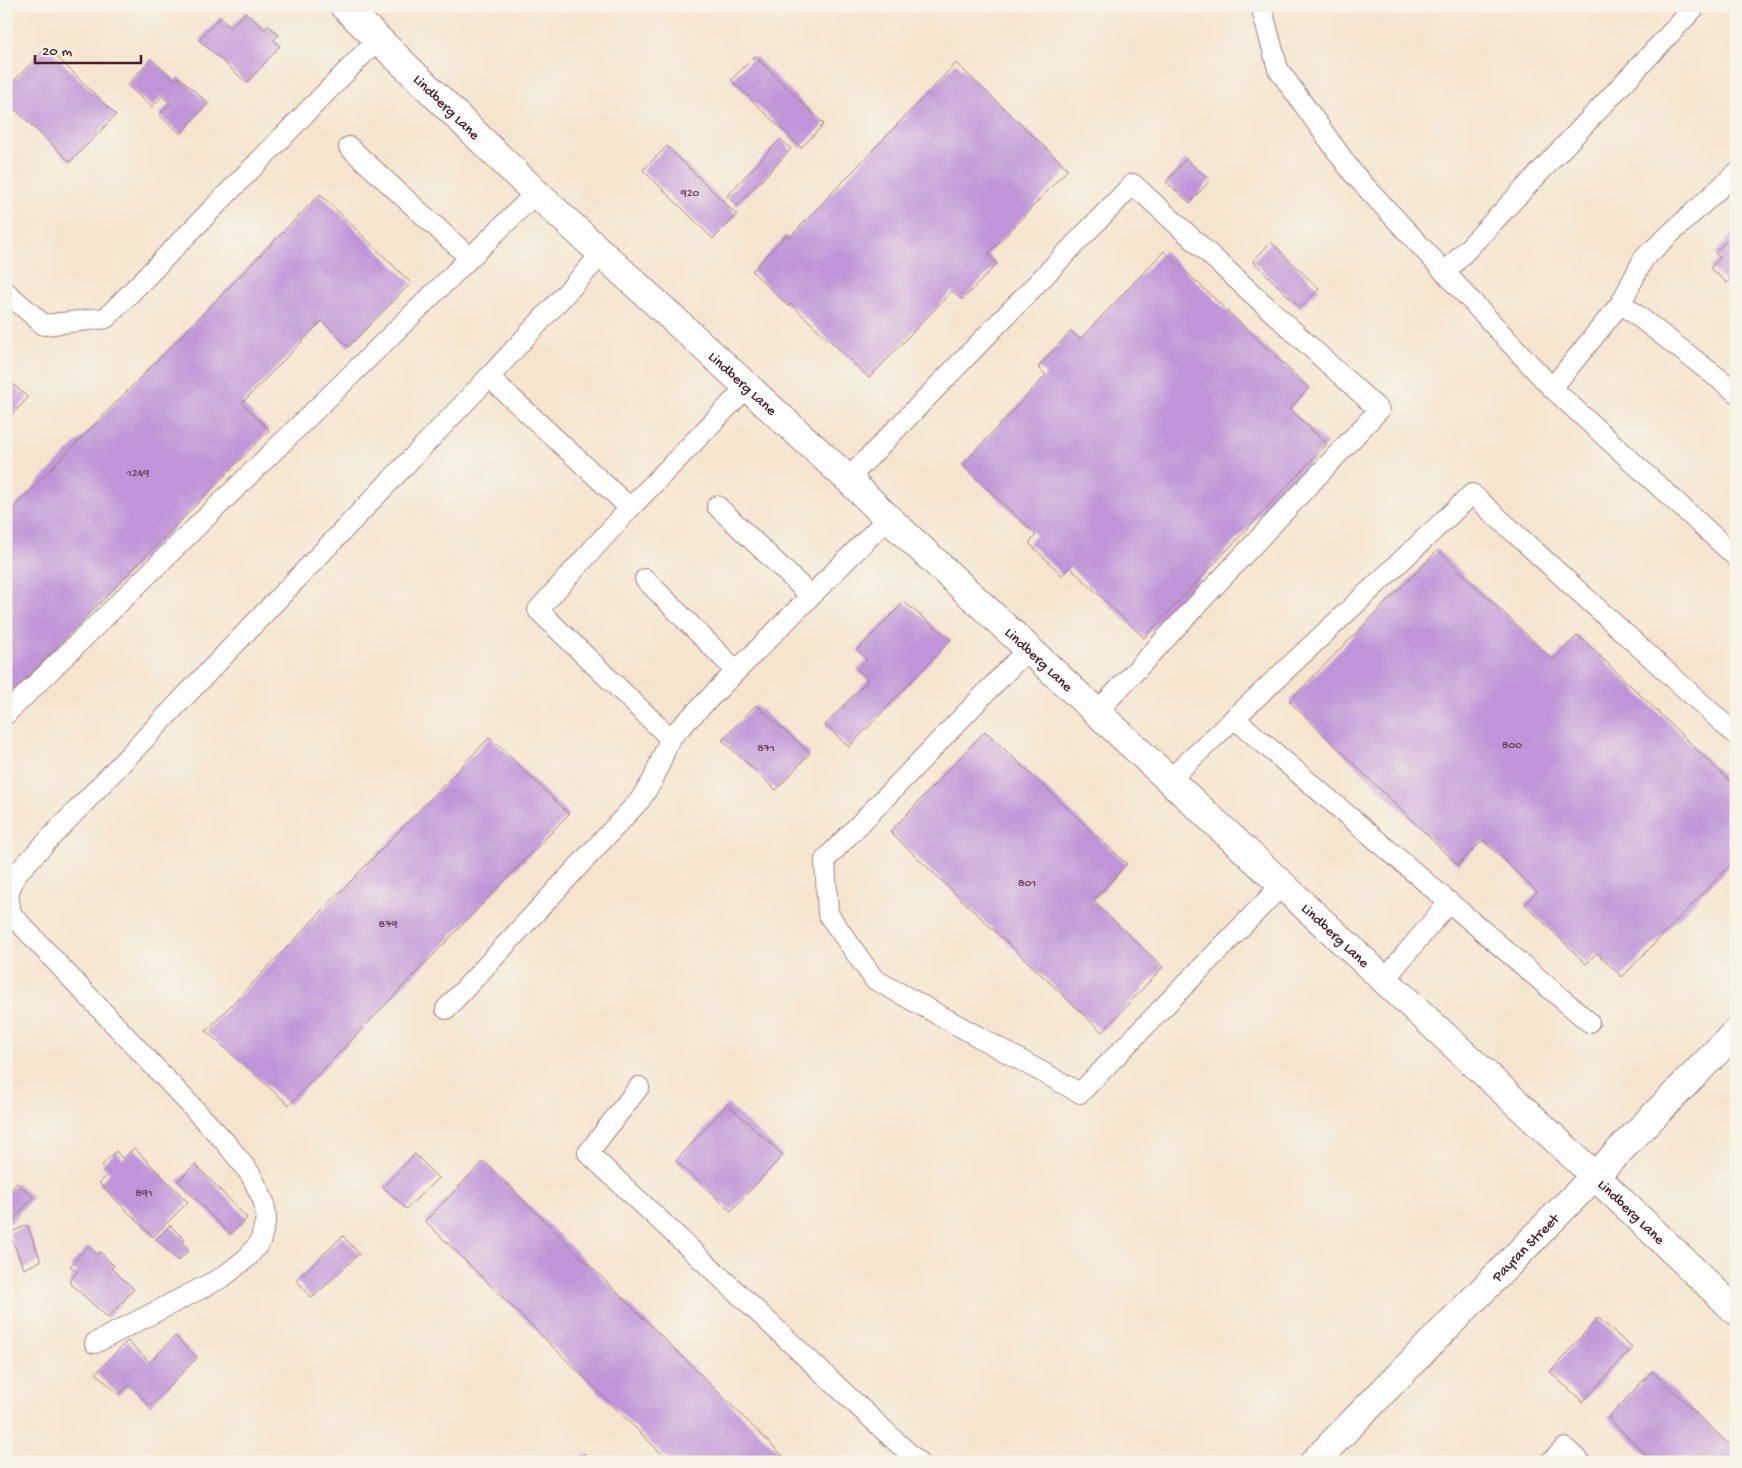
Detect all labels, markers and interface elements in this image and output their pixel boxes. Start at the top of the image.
scale bar [35,32,141,64]
text: 20 m [42,43,72,61]
street label: Lindberg Lane [408,71,483,145]
house number: 920 [680,187,700,201]
street label: Lindberg Lane [704,348,780,420]
house number: 1249 [126,467,149,481]
street label: Lindberg Lane [1000,624,1076,697]
house number: 800 [1502,739,1522,753]
house number: 871 [757,742,775,756]
house number: 801 [1018,877,1036,891]
street label: Lindberg Lane [1297,900,1373,973]
house number: 879 [379,918,397,932]
street label: Lindberg Lane [1593,1176,1668,1249]
house number: 891 [135,1187,153,1201]
street label: Payran Street [1488,1209,1565,1287]

